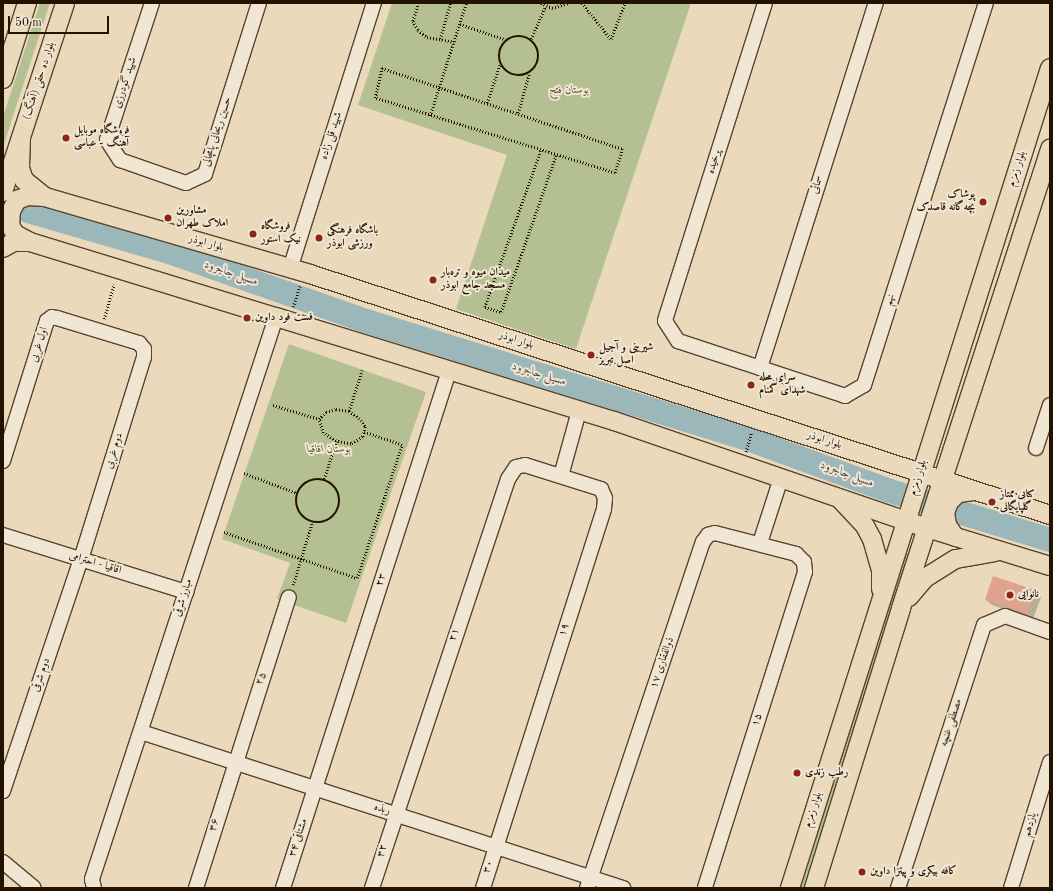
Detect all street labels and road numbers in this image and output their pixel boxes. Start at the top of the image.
street label: بلوار ده حقی (آهنگ) [21,40,59,122]
street label: شهید گودرزی [112,56,140,110]
street label: حسین ریحانی پامچالی [201,95,235,169]
street label: شهید قلی زاده [318,111,346,161]
street label: پرخیده [705,148,725,176]
street label: بلوار زمزم [1006,150,1030,188]
street label: سمائی [809,174,827,196]
street label: بلوار ابوذر [187,233,225,255]
street label: نهم [883,292,899,308]
street label: اول غربی [28,326,52,364]
street label: بلوار ابوذر [497,329,535,353]
street label: بلوار ابوذر [805,429,843,453]
street label: دوم غربی [103,431,127,471]
street label: بلوار زمزم [907,459,931,497]
street label: اقاقیا - احترامی [67,550,123,578]
street label: ۲۳ [374,572,390,588]
street label: مبارز شرقی [172,577,196,619]
street label: ۱۹ [557,622,573,638]
street label: ۲۱ [447,627,463,643]
street label: ذوالفقاری ۱۷ [648,636,678,690]
street label: دوم شرقی [30,656,54,694]
street label: ۲۵ [254,671,270,687]
street label: مصطفی غنچه [938,698,966,748]
street label: ۱۵ [750,712,766,728]
street label: بلوار زمزم [802,791,826,829]
street label: ربذه [372,801,392,819]
street label: یازدهم [1021,811,1041,839]
street label: ۳۶ [207,817,223,833]
street label: ۳۴ مشتاقی [287,817,311,859]
street label: ۳۲ [375,843,391,859]
street label: ۳۰ [481,859,497,875]

